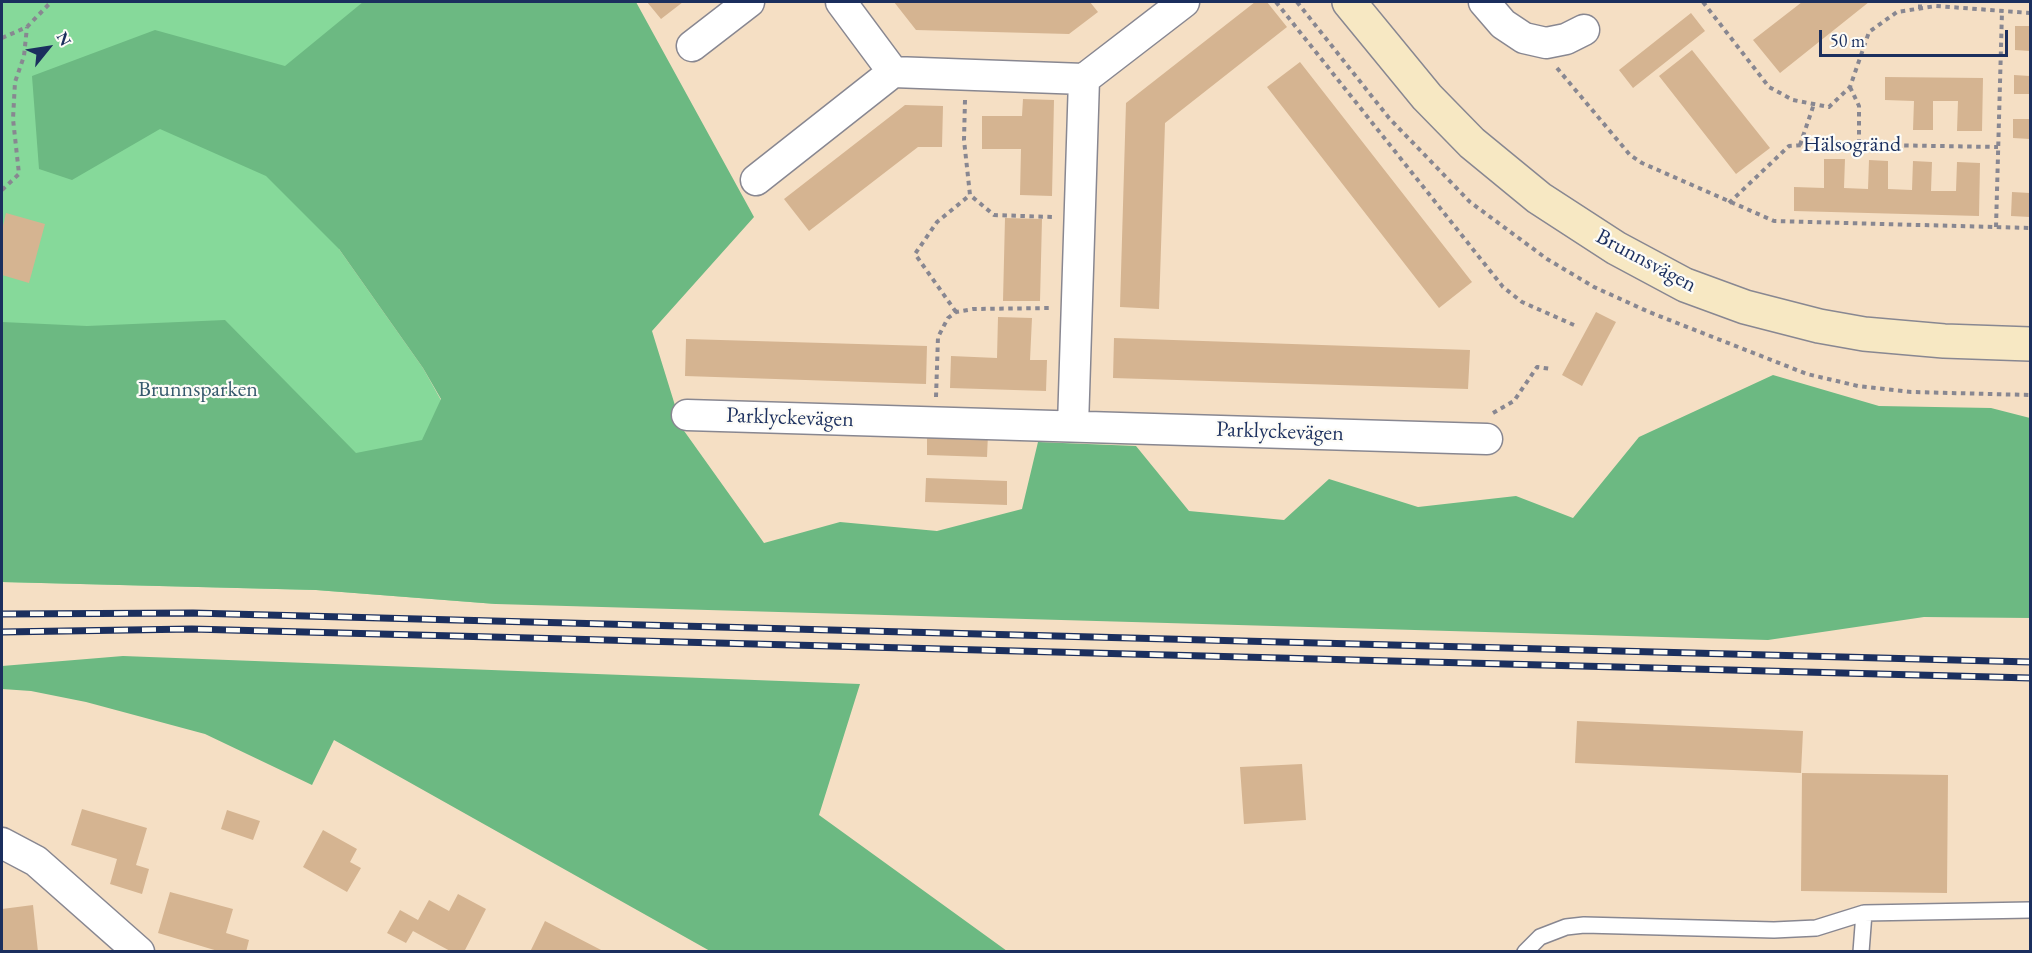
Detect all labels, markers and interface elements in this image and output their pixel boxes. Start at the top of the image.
north arrow [18,18,78,78]
scale bar [1822,18,2011,56]
text: N [52,28,76,50]
text: 50 m [1830,29,1865,52]
street label: Hälsogränd [1803,132,1901,158]
street label: Brunnsvägen [1591,224,1701,298]
park label: Brunnsparken [138,377,258,403]
street label: Parklyckevägen [726,403,854,433]
street label: Parklyckevägen [1216,417,1344,447]

